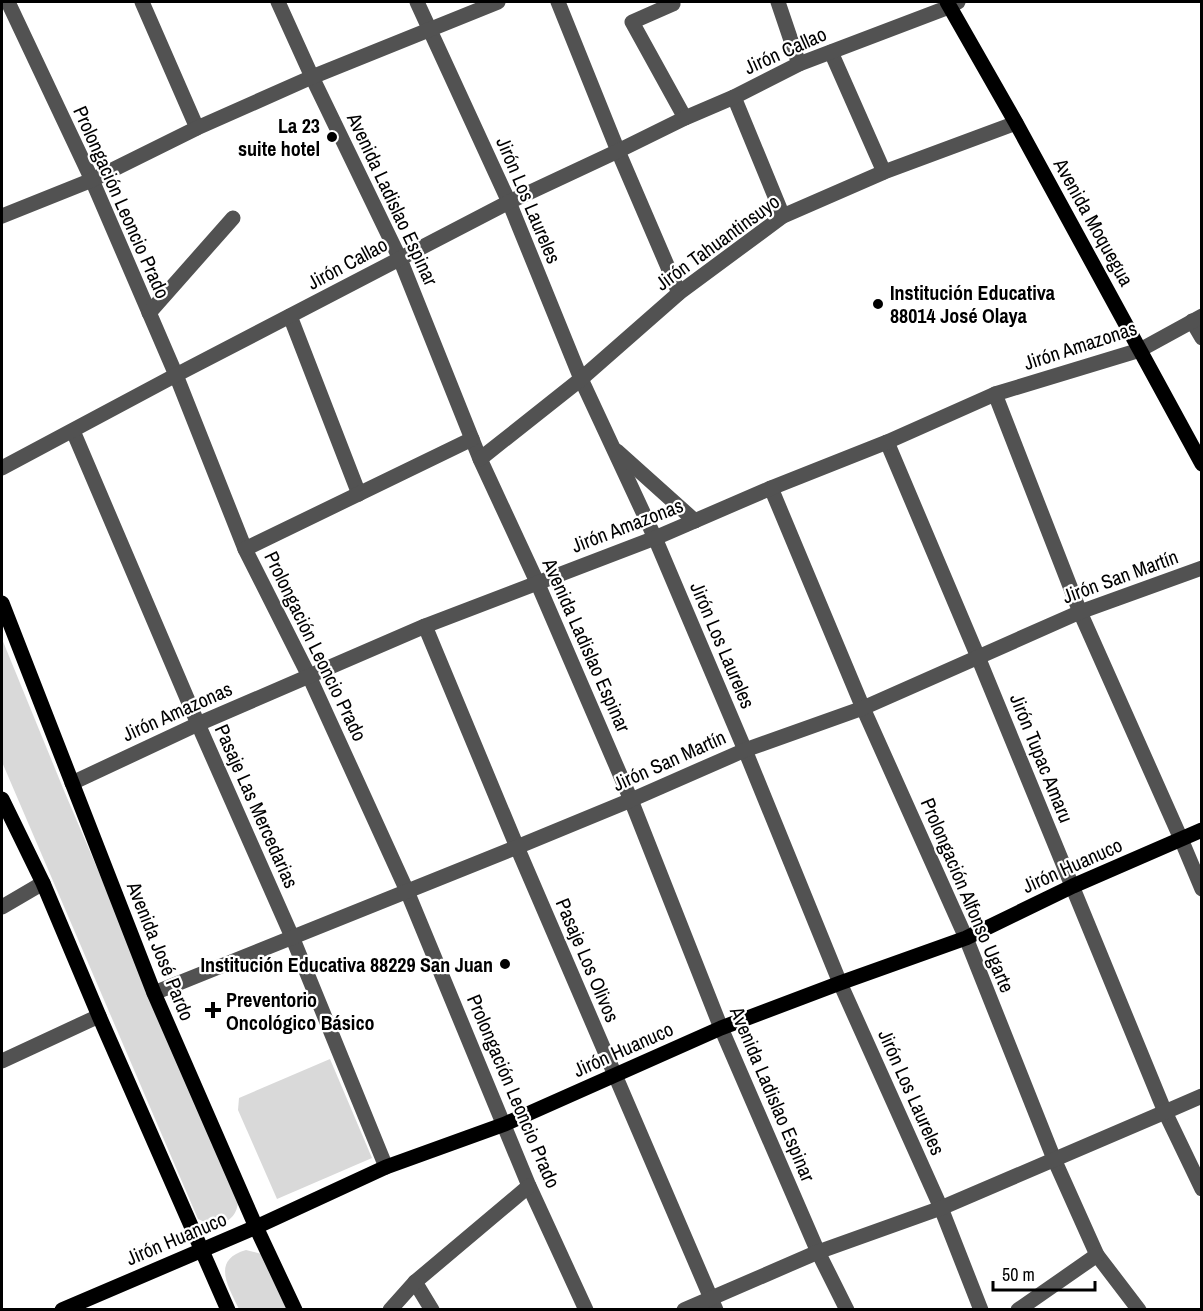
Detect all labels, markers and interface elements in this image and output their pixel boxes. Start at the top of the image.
street label: Jirón Callao [740,20,830,80]
street label: Prolongación Leoncio Prado [67,102,177,302]
street label: Avenida Ladislao Espinar [341,107,445,290]
place label: La 23 suite hotel [238,112,320,162]
marker: La 23 suite hotel [325,130,339,144]
street label: Jirón Los Laureles [490,133,568,267]
street label: Avenida Moquegua [1047,152,1140,291]
street label: Jirón Tahuantinsuyo [649,188,785,296]
street label: Jirón Callao [302,231,392,295]
place label: Institución Educativa 88014 José Olaya [890,279,1055,329]
marker: Institución Educativa 88014 José Olaya [871,297,885,311]
street label: Jirón Amazonas [1020,314,1140,376]
street label: Jirón Amazonas [567,491,687,559]
street label: Jirón San Martín [1058,543,1182,609]
street label: Prolongación Leoncio Prado [258,547,374,745]
street label: Avenida Ladislao Espinar [536,553,638,737]
street label: Jirón Los Laureles [684,578,762,712]
street label: Jirón Amazonas [118,675,236,747]
street label: Jirón Tupac Amaru [1004,689,1080,827]
street label: Pasaje Las Mercedarias [209,720,305,892]
street label: Jirón San Martín [608,723,730,797]
street label: Prolongación Alfonso Ugarte [915,794,1021,996]
street label: Jirón Huanuco [1018,831,1126,899]
street label: Avenida José Pardo [120,877,201,1024]
street label: Pasaje Los Olivos [550,894,626,1026]
place label: Institución Educativa 88229 San Juan [200,951,493,978]
marker: Institución Educativa 88229 San Juan [498,957,512,971]
place label: Preventorio Oncológico Básico [226,986,375,1036]
street label: Prolongación Leoncio Prado [461,990,567,1192]
marker: Preventorio Oncológico Básico [204,1001,222,1019]
street label: Avenida Ladislao Espinar [724,1001,822,1186]
street label: Jirón Huanuco [569,1015,677,1083]
street label: Jirón Los Laureles [872,1025,952,1159]
street label: Jirón Huanuco [122,1205,230,1271]
scale bar [993,1254,1095,1292]
text: 50 m [1002,1262,1035,1287]

